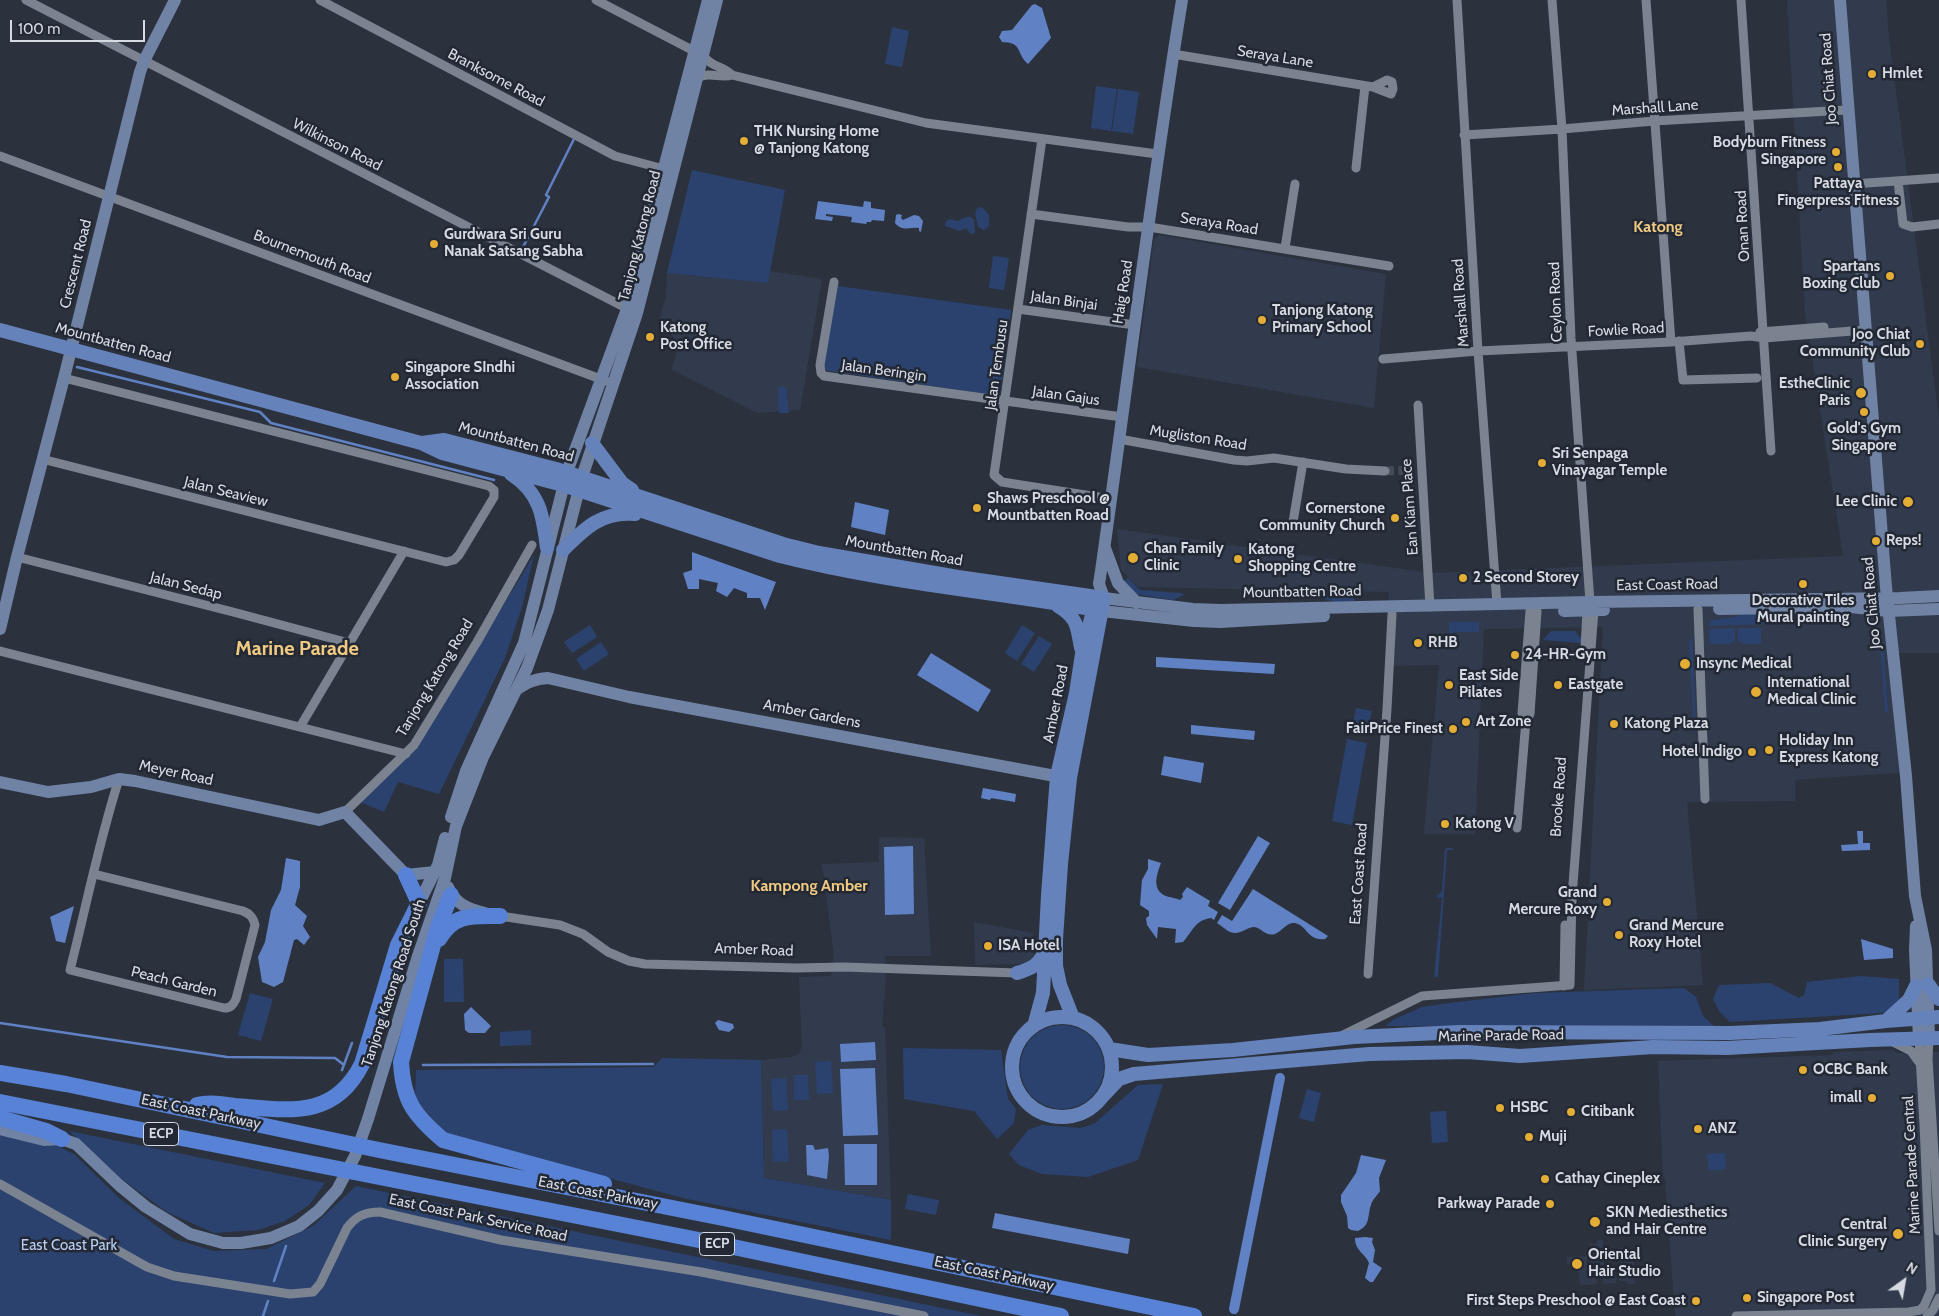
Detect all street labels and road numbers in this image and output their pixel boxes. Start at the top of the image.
street label: Joo Chiat Road [1817,32,1841,126]
street label: Seraya Lane [1236,42,1314,72]
street label: Branksome Road [445,45,547,111]
street label: Marshall Lane [1611,96,1699,120]
street label: Wilkinson Road [289,115,385,175]
street label: Tanjong Katong Road [615,169,665,303]
street label: Onan Road [1732,190,1754,262]
street label: Seraya Road [1179,209,1259,239]
street label: Crescent Road [56,218,96,310]
street label: Bournemouth Road [251,226,373,288]
street label: Marshall Road [1449,258,1473,348]
street label: Haig Road [1109,259,1137,325]
street label: Ceylon Road [1546,262,1566,342]
street label: Jalan Binjai [1029,287,1099,315]
street label: Mountbatten Road [53,319,173,367]
street label: Jalan Tembusu [982,319,1012,411]
street label: Fowlie Road [1587,319,1665,341]
street label: Jalan Beringin [840,356,928,386]
street label: Jalan Gajus [1031,382,1101,410]
street label: Mountbatten Road [456,418,576,466]
street label: Mugliston Road [1148,421,1248,455]
street label: Ean Kiam Place [1398,458,1422,556]
street label: Jalan Seaview [182,473,270,511]
street label: Mountbatten Road [844,532,964,570]
street label: Joo Chiat Road [1859,556,1885,650]
street label: Jalan Sedap [148,568,224,604]
street label: East Coast Road [1616,575,1718,595]
street label: Mountbatten Road [1242,582,1362,602]
street label: Tanjong Katong Road [393,616,477,740]
street label: Amber Road [1040,663,1072,745]
street label: Amber Gardens [762,696,862,732]
street label: Meyer Road [137,756,215,790]
street label: Brooke Road [1547,757,1571,837]
street label: East Coast Road [1346,823,1372,925]
street label: Tanjong Katong Road South [358,897,430,1069]
street label: Amber Road [714,940,794,960]
street label: Peach Garden [129,963,219,1001]
street label: Marine Parade Road [1438,1026,1564,1046]
street label: East Coast Parkway [140,1091,262,1133]
street label: Marine Parade Central [1899,1095,1925,1235]
road number: ECP [144,1122,178,1146]
street label: East Coast Parkway [537,1173,659,1213]
street label: East Coast Park Service Road [387,1190,569,1246]
road number: ECP [700,1232,734,1256]
street label: East Coast Parkway [933,1253,1055,1295]

